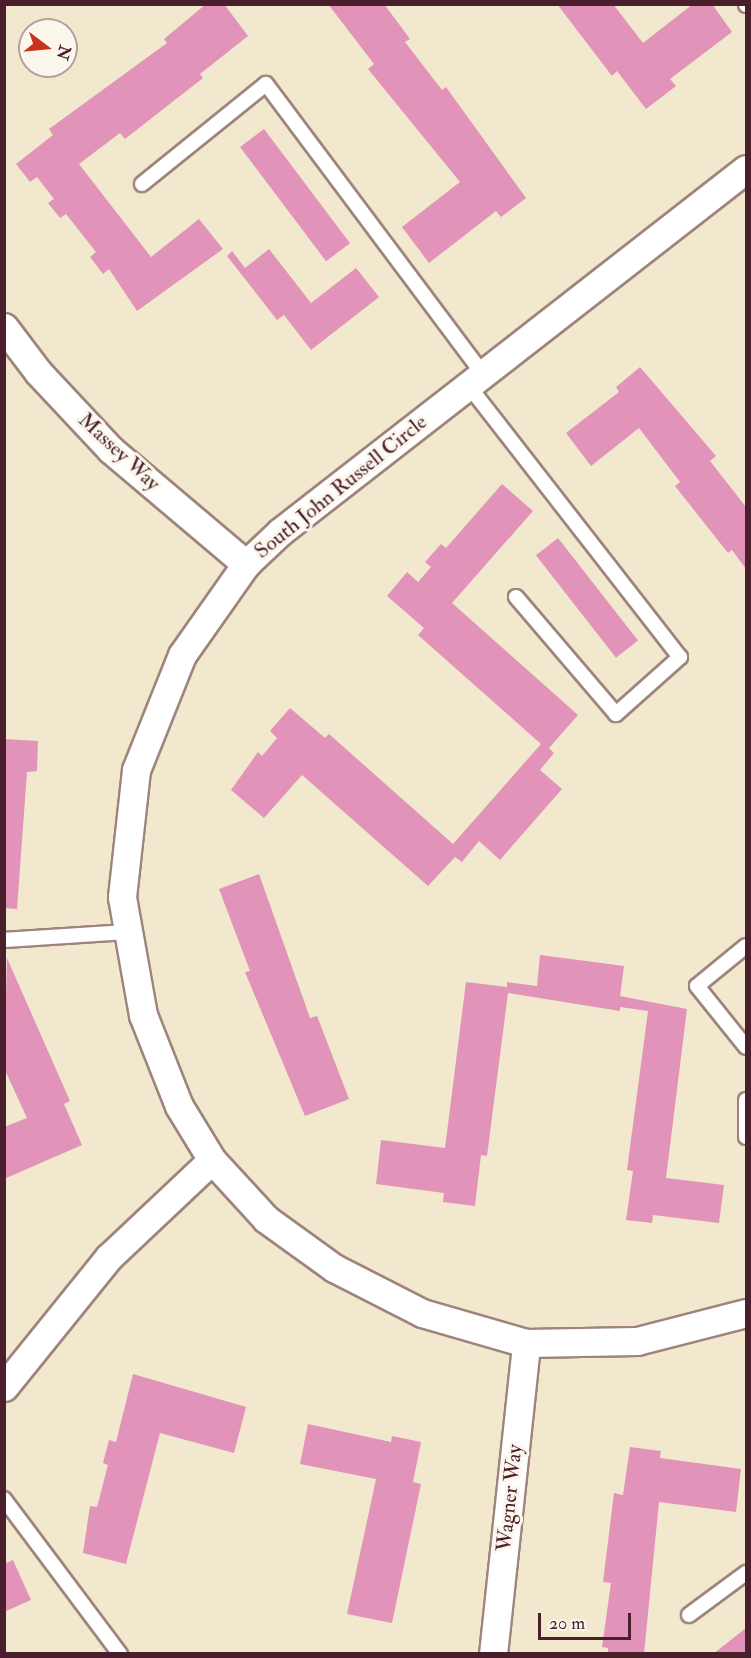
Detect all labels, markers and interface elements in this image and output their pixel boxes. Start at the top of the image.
north arrow [18,18,78,78]
text: N [52,43,75,62]
street label: Massey Way [73,408,165,496]
street label: South John Russell Circle [250,410,432,564]
street label: Wagner Way [492,1443,528,1553]
scale bar [541,1601,634,1639]
text: 20 m [549,1612,585,1635]

